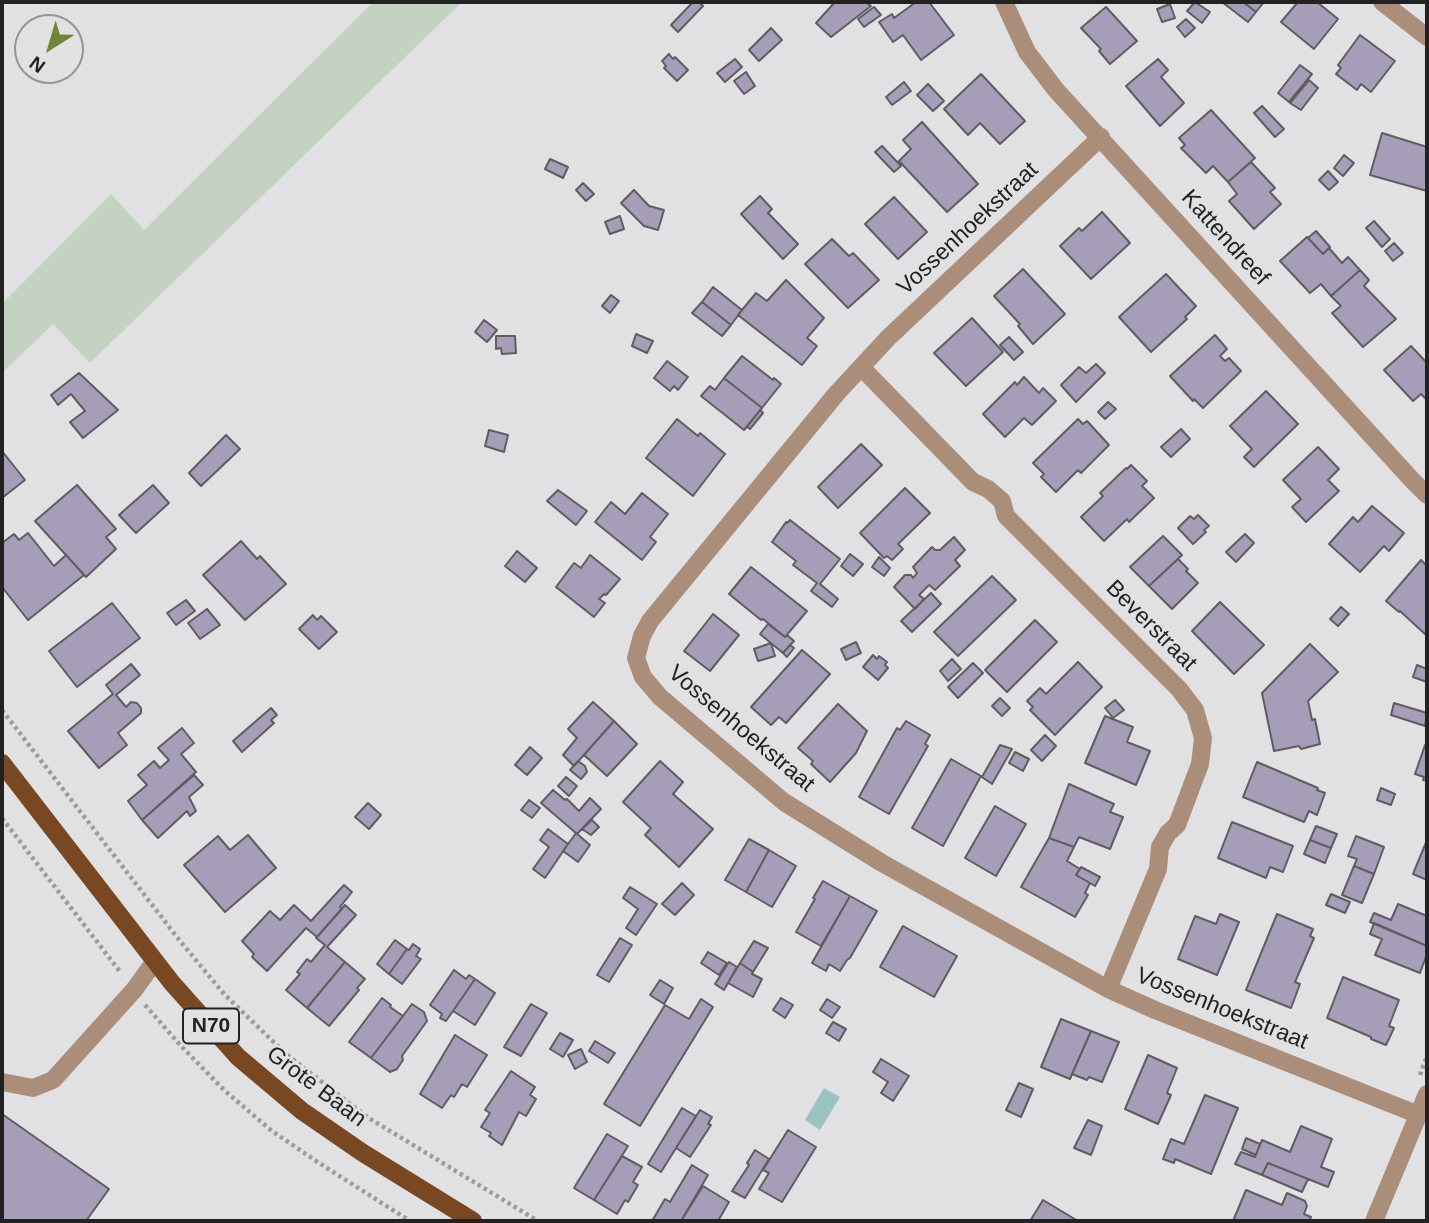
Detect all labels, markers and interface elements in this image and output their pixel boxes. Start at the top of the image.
north arrow [14,14,84,84]
text: N [25,52,49,77]
street label: Vossenhoekstraat [892,157,1044,301]
street label: Kattendreef [1175,185,1275,291]
street label: Beverstraat [1100,575,1202,677]
street label: Vossenhoekstraat [662,660,820,798]
street label: Vossenhoekstraat [1132,962,1312,1056]
road number: N70 [183,1009,239,1044]
street label: Grote Baan [261,1041,371,1133]

